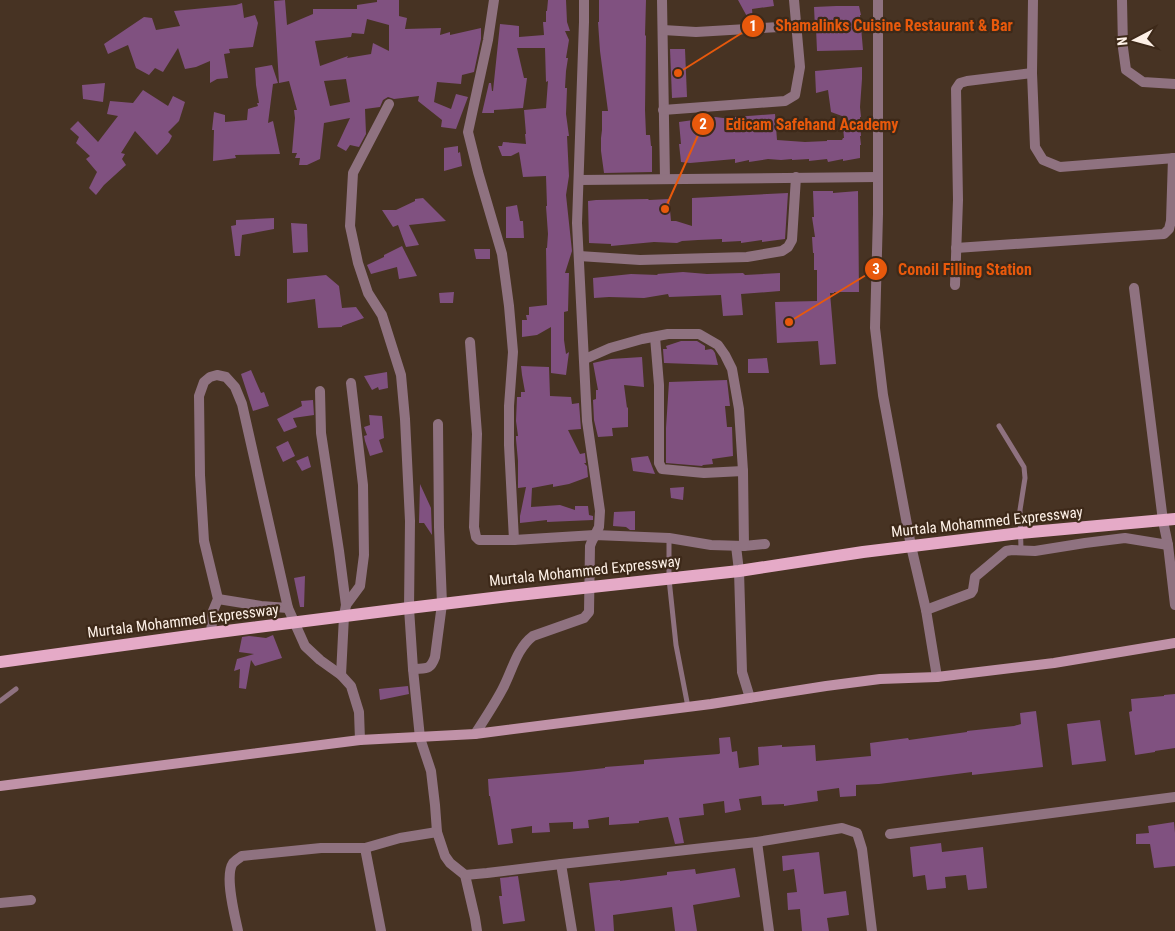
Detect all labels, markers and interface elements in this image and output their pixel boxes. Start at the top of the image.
callout: Shamalinks Cuisine Restaurant & Bar [741,10,1023,41]
north arrow [1110,15,1160,65]
text: Shamalinks Cuisine Restaurant & Bar [775,16,1013,35]
text: 1 [749,17,757,35]
text: N [1114,36,1130,46]
callout: Edicam Safehand Academy [691,109,909,140]
text: 2 [699,115,707,133]
text: Edicam Safehand Academy [726,115,898,134]
callout: Conoil Filling Station [863,254,1042,285]
text: 3 [872,260,880,278]
text: Conoil Filling Station [898,260,1032,279]
street label: Murtala Mohammed Expressway [890,503,1084,541]
street label: Murtala Mohammed Expressway [488,552,682,590]
street label: Murtala Mohammed Expressway [86,600,280,642]

